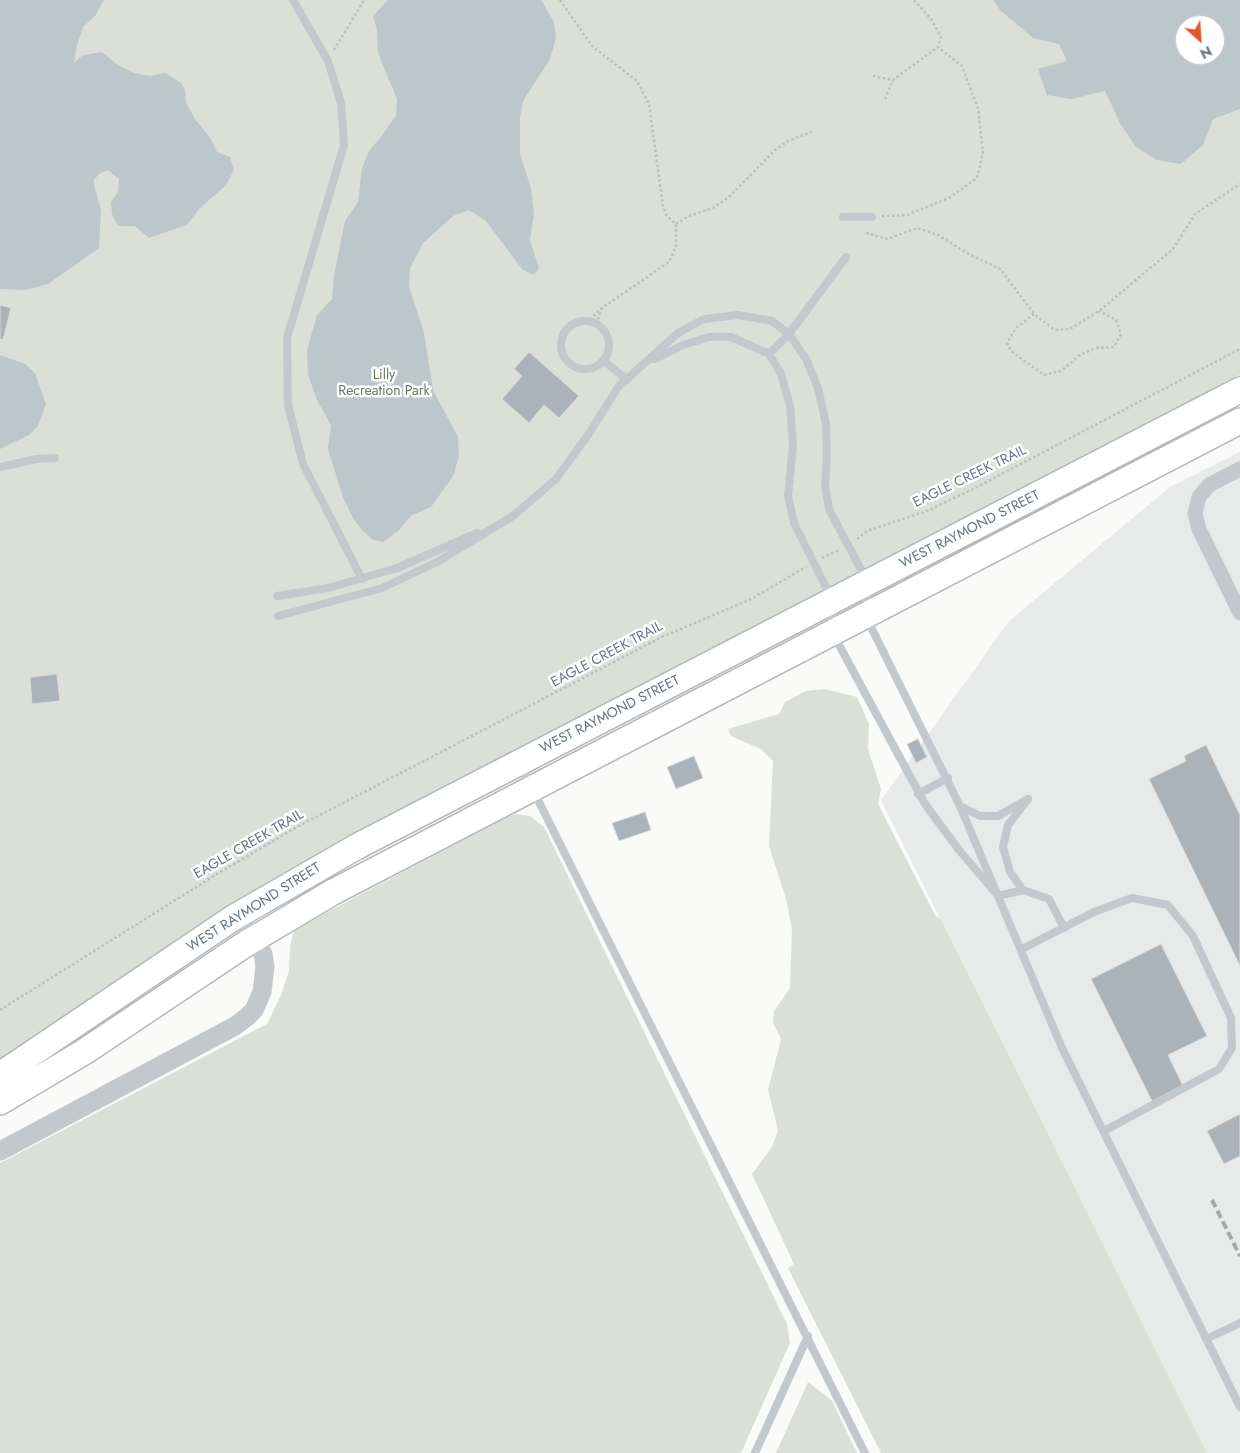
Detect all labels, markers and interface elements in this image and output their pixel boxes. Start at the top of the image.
north arrow [1175,15,1225,65]
text: N [1197,41,1216,64]
park label: Lilly Recreation Park [338,368,430,401]
street label: EAGLE CREEK TRAIL [911,442,1029,512]
street label: WEST RAYMOND STREET [897,487,1043,573]
street label: EAGLE CREEK TRAIL [548,619,666,691]
street label: WEST RAYMOND STREET [537,672,683,758]
street label: EAGLE CREEK TRAIL [191,807,307,883]
street label: WEST RAYMOND STREET [184,860,324,956]

